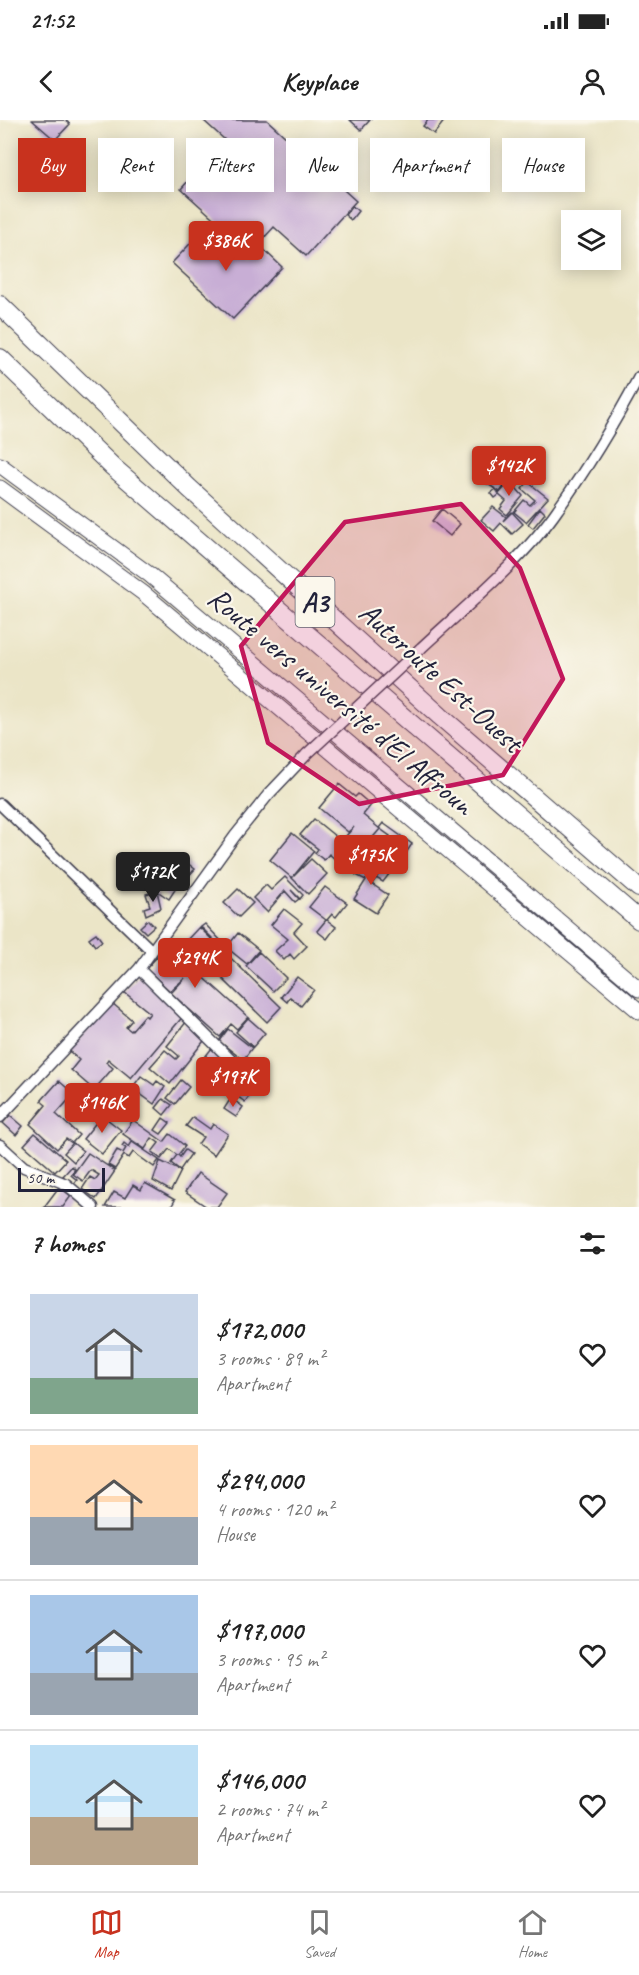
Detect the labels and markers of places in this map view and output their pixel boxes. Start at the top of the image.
pin: $386K [184,221,268,272]
pin: $142K [467,446,551,497]
pin: $175K [329,835,413,886]
pin: $172K [111,852,195,903]
pin: $294K [153,938,237,989]
pin: $197K [191,1057,275,1108]
pin: $146K [60,1083,144,1134]

